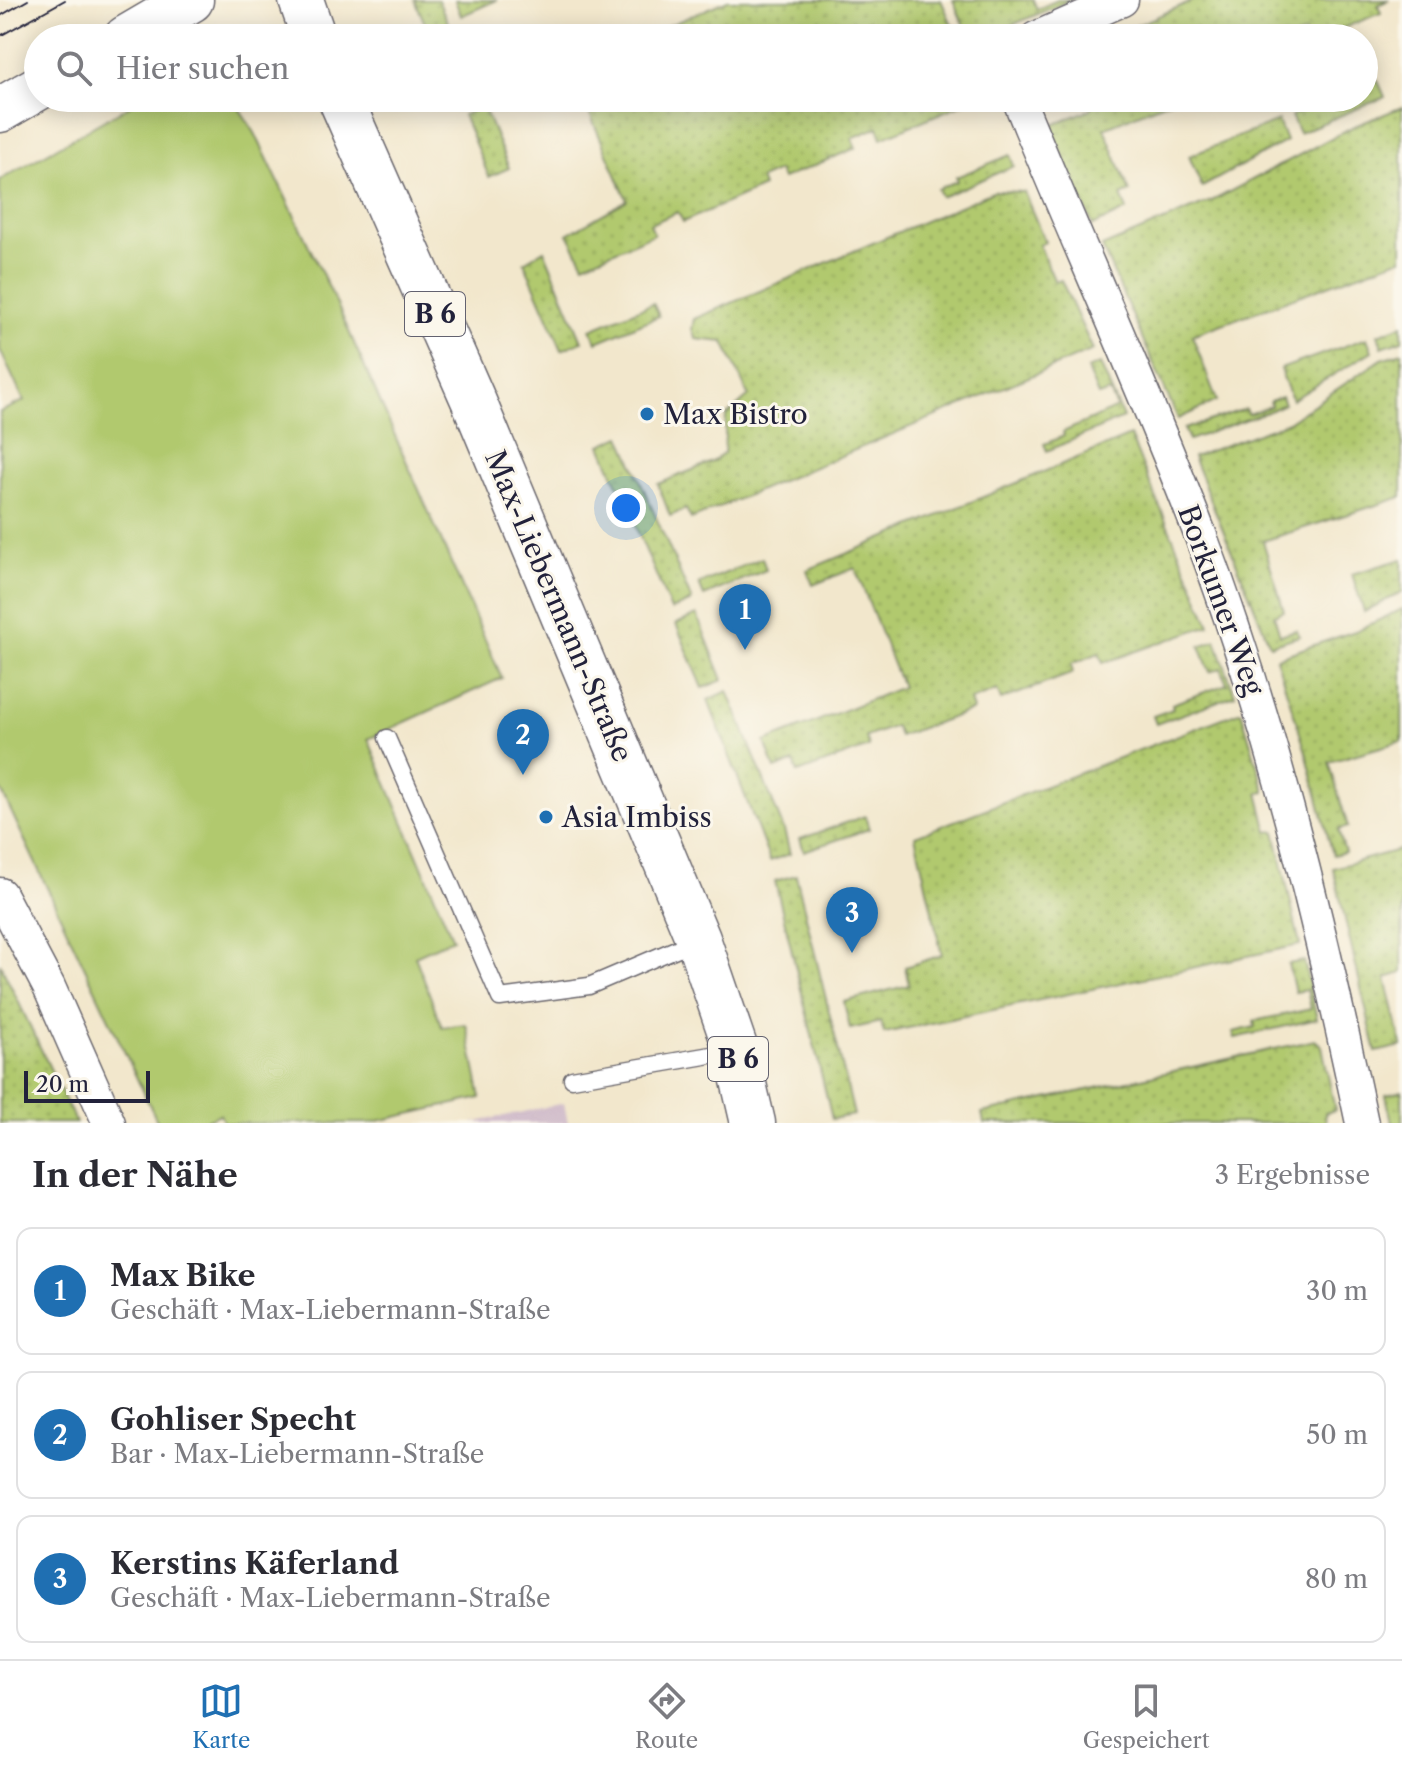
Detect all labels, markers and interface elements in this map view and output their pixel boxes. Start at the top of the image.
search box [24,24,1378,112]
icon: search [52,46,96,90]
text: Hier suchen [116,50,289,87]
road number: B 6 [405,292,465,336]
place label: Max Bistro [663,397,808,431]
marker: Max Bistro [638,405,656,423]
street label: Max-Liebermann-Straße [478,445,640,767]
your location [606,488,646,528]
street label: Borkumer Weg [1171,500,1271,700]
pin: 1 [719,584,771,650]
pin: 2 [497,709,549,775]
place label: Asia Imbiss [561,800,712,834]
marker: Asia Imbiss [537,808,555,826]
pin: 3 [826,887,878,953]
road number: B 6 [708,1037,768,1081]
scale bar [24,1067,150,1103]
text: 20 m [36,1071,89,1098]
text: In der Nähe [32,1154,238,1196]
text: 3 Ergebnisse [1215,1159,1370,1191]
text: Max Bike [110,1257,255,1294]
text: 1 [54,1275,66,1307]
text: 30 m [1306,1275,1368,1307]
text: Geschäft · Max-Liebermann-Straße [110,1294,550,1326]
text: Gohliser Specht [110,1401,356,1438]
text: 2 [52,1419,68,1451]
text: 50 m [1306,1419,1368,1451]
text: Bar · Max-Liebermann-Straße [110,1438,484,1470]
text: Kerstins Käferland [110,1545,399,1582]
text: 3 [53,1563,67,1595]
text: 80 m [1305,1563,1368,1595]
text: Geschäft · Max-Liebermann-Straße [110,1582,550,1614]
tab: Karte [192,1679,250,1754]
tab: Route [635,1679,698,1754]
tab: Gespeichert [1083,1679,1210,1754]

